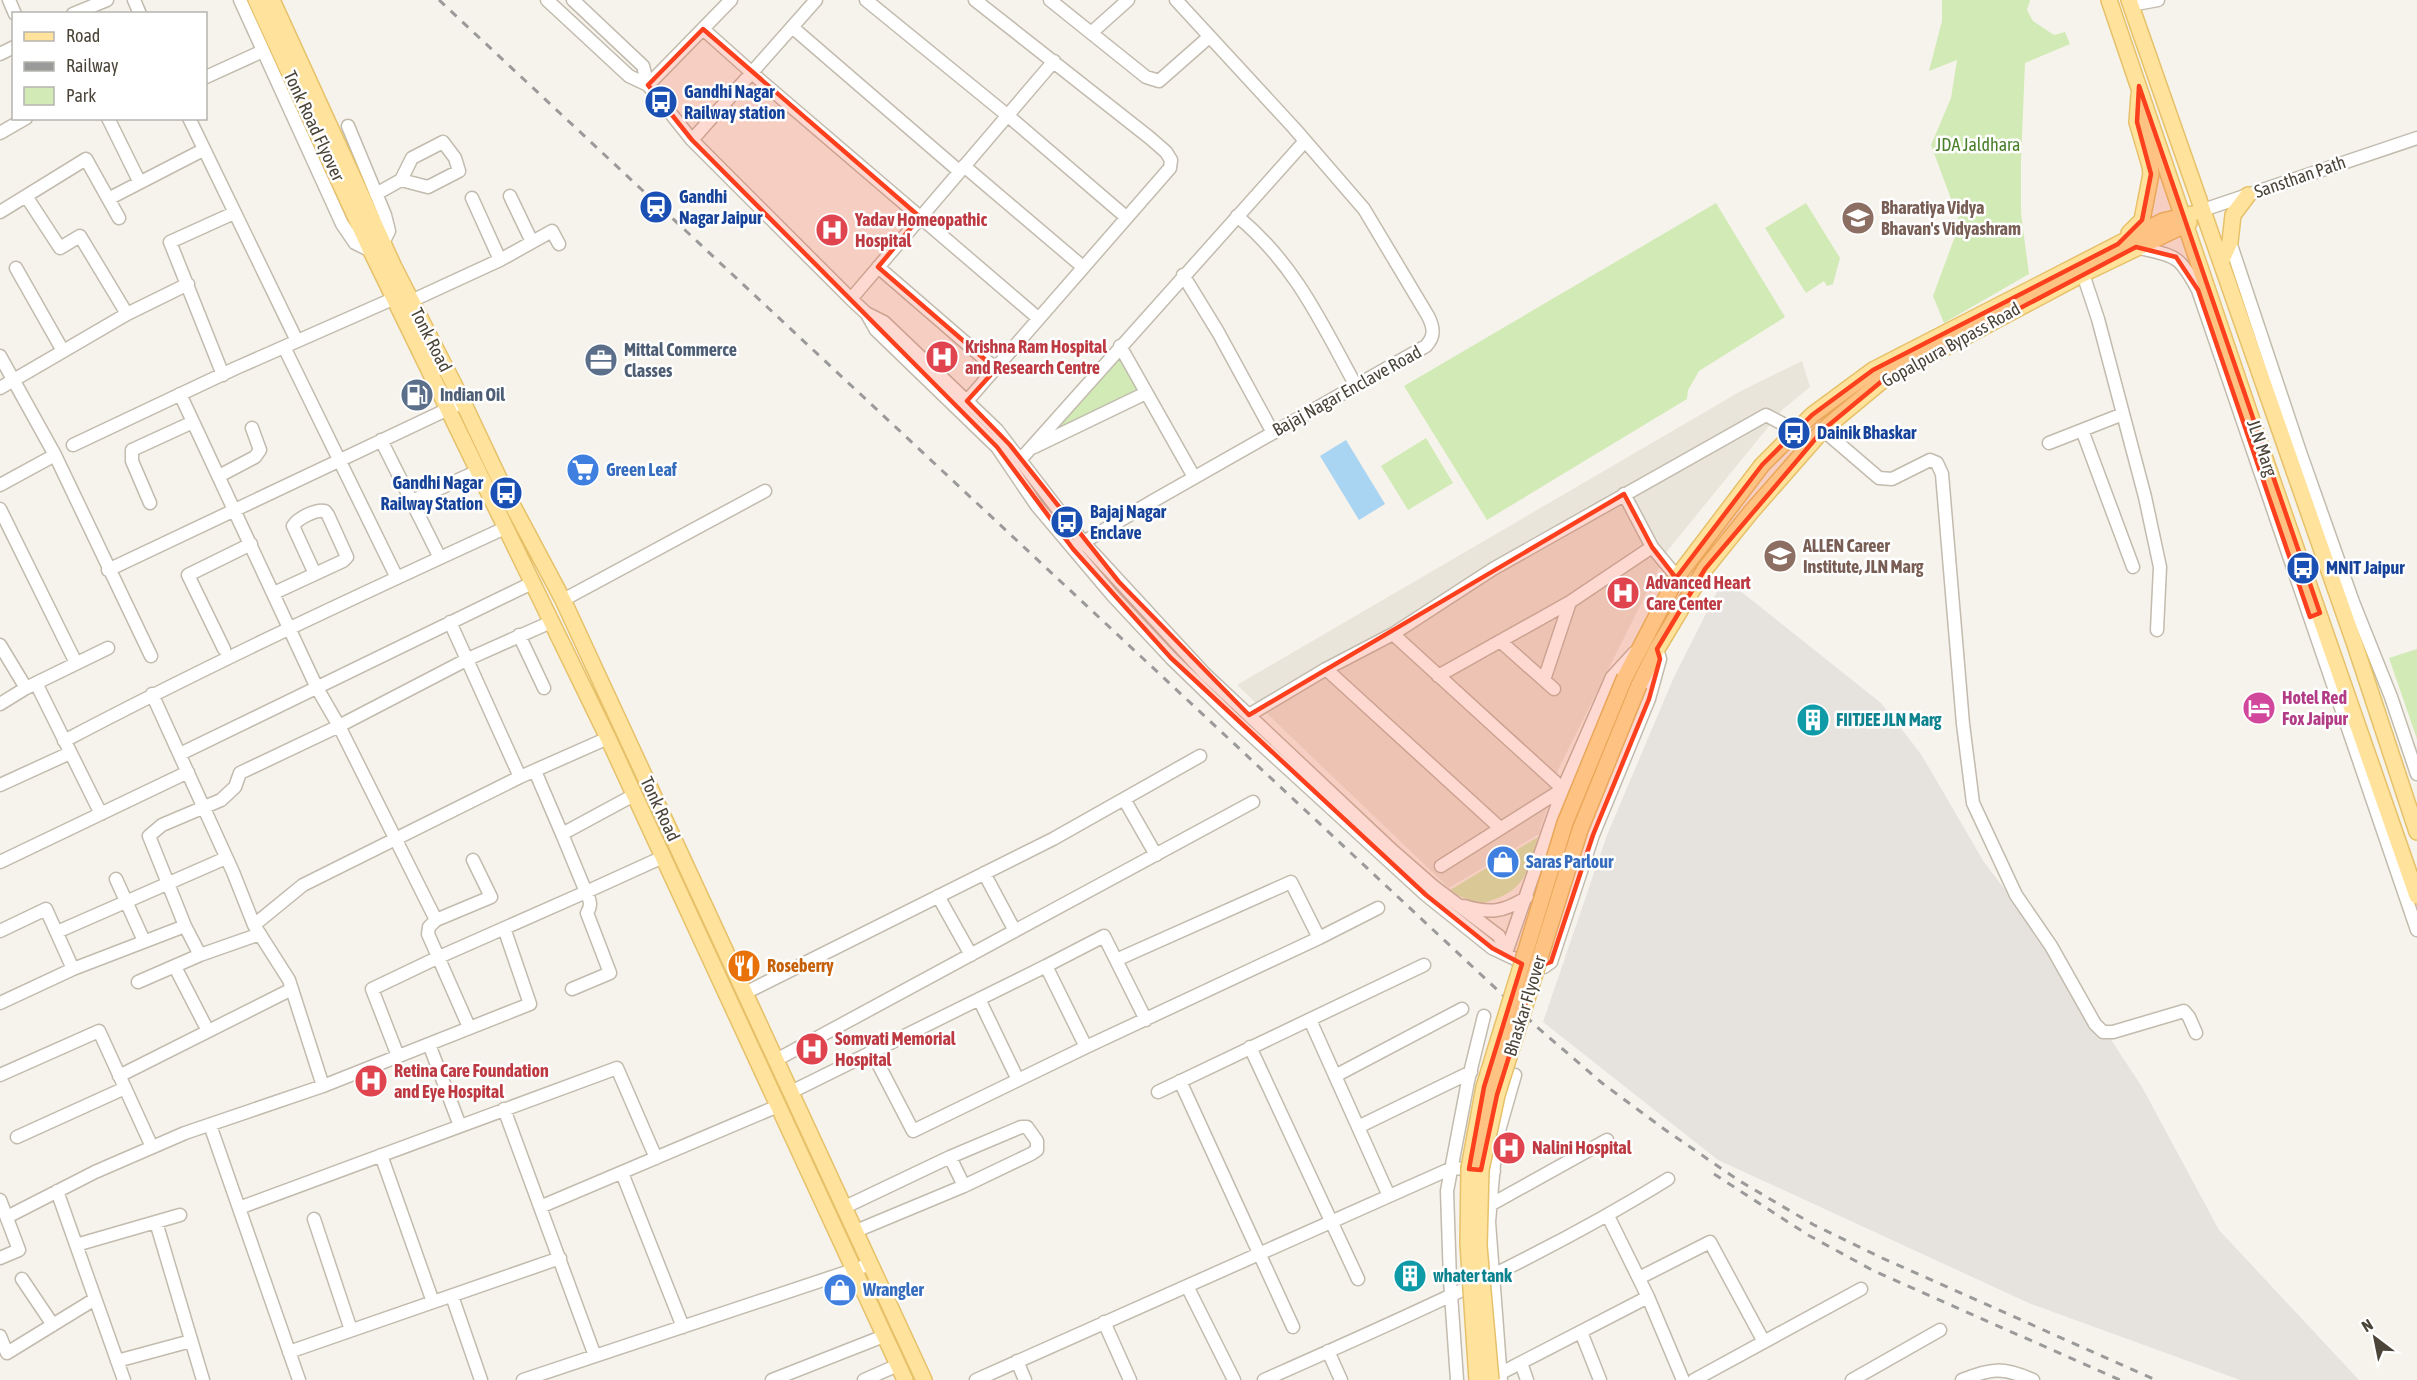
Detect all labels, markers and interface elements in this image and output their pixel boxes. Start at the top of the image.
legend [12,12,207,120]
text: Road [66,25,100,46]
text: Railway [66,55,118,76]
street label: Tonk Road Flyover [280,67,349,185]
place label: Gandhi Nagar Railway station [684,81,786,123]
bus stop icon: Gandhi Nagar Railway station [643,84,679,120]
text: Park [66,85,96,106]
park label: JDA Jaldhara [1936,134,2020,155]
street label: Sansthan Path [2251,151,2348,202]
place label: Gandhi Nagar Jaipur [679,186,763,228]
station icon: Gandhi Nagar Jaipur [638,189,674,225]
place label: Bharatiya Vidya Bhavan's Vidyashram [1881,197,2021,239]
school or university icon: Bharatiya Vidya Bhavan's Vidyashram [1840,200,1876,236]
place label: Yadav Homeopathic Hospital [854,209,987,251]
hospital icon: Yadav Homeopathic Hospital [814,212,850,248]
street label: Gopalpura Bypass Road [1878,298,2024,391]
street label: Tonk Road [406,304,456,375]
place label: Krishna Ram Hospital and Research Centre [965,336,1107,378]
place label: Mittal Commerce Classes [624,339,737,381]
hospital icon: Krishna Ram Hospital and Research Centre [924,339,960,375]
street label: Bajaj Nagar Enclave Road [1269,341,1425,440]
office icon: Mittal Commerce Classes [583,342,619,378]
fuel station icon: Indian Oil [399,377,435,413]
place label: Indian Oil [440,384,505,405]
bus stop icon: Dainik Bhaskar [1776,415,1812,451]
street label: JLN Marg [2243,417,2282,479]
place label: Dainik Bhaskar [1817,422,1917,443]
supermarket icon: Green Leaf [565,452,601,488]
place label: Green Leaf [606,459,678,480]
place label: Gandhi Nagar Railway Station [380,472,484,514]
bus stop icon: Gandhi Nagar Railway Station [488,475,524,511]
place label: Bajaj Nagar Enclave [1090,501,1167,543]
bus stop icon: Bajaj Nagar Enclave [1049,504,1085,540]
place label: ALLEN Career Institute, JLN Marg [1802,535,1924,577]
school or university icon: ALLEN Career Institute, JLN Marg [1762,538,1798,574]
bus stop icon: MNIT Jaipur [2285,550,2321,586]
place label: MNIT Jaipur [2326,557,2405,578]
place label: Advanced Heart Care Center [1645,572,1752,614]
hospital icon: Advanced Heart Care Center [1605,575,1641,611]
place label: Hotel Red Fox Jaipur [2282,687,2348,729]
hotel icon: Hotel Red Fox Jaipur [2241,690,2277,726]
building icon: FIITJEE JLN Marg [1795,702,1831,738]
place label: FIITJEE JLN Marg [1836,709,1942,730]
street label: Tonk Road [636,773,685,844]
shop icon: Saras Parlour [1485,844,1521,880]
place label: Saras Parlour [1526,851,1614,872]
restaurant icon: Roseberry [726,948,762,984]
street label: Bhaskar Flyover [1499,952,1550,1059]
place label: Roseberry [767,955,834,976]
place label: Somvati Memorial Hospital [835,1028,956,1070]
hospital icon: Somvati Memorial Hospital [794,1031,830,1067]
place label: Retina Care Foundation and Eye Hospital [394,1060,549,1102]
hospital icon: Retina Care Foundation and Eye Hospital [353,1063,389,1099]
hospital icon: Nalini Hospital [1491,1130,1527,1166]
place label: Nalini Hospital [1532,1137,1632,1158]
building icon: whater tank [1392,1258,1428,1294]
place label: whater tank [1433,1265,1513,1286]
shop icon: Wrangler [822,1272,858,1308]
place label: Wrangler [862,1279,925,1300]
north arrow [2345,1308,2405,1368]
text: N [2358,1315,2376,1335]

